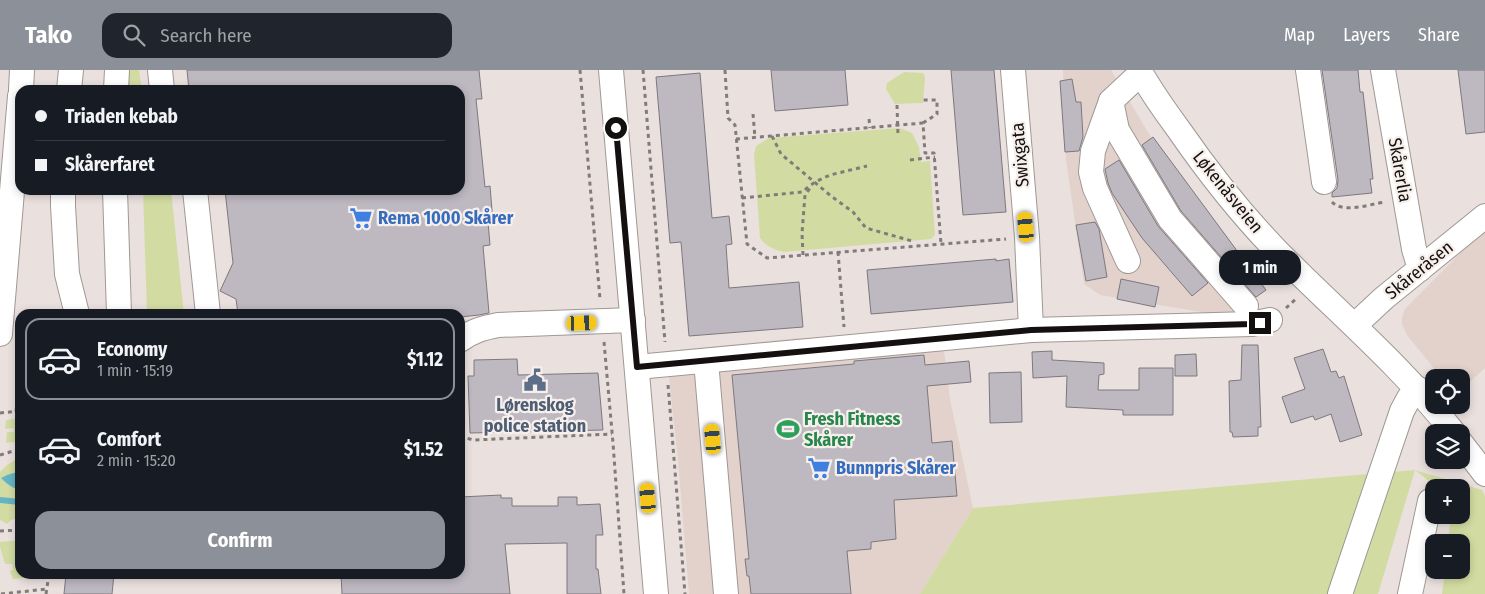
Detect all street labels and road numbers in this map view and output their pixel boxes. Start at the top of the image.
street label: Swixgata [1006,122,1034,188]
street label: Skårerlia [1384,136,1417,204]
street label: Løkenåsveien [1188,146,1268,238]
street label: Skåreråsen [1381,236,1457,304]

